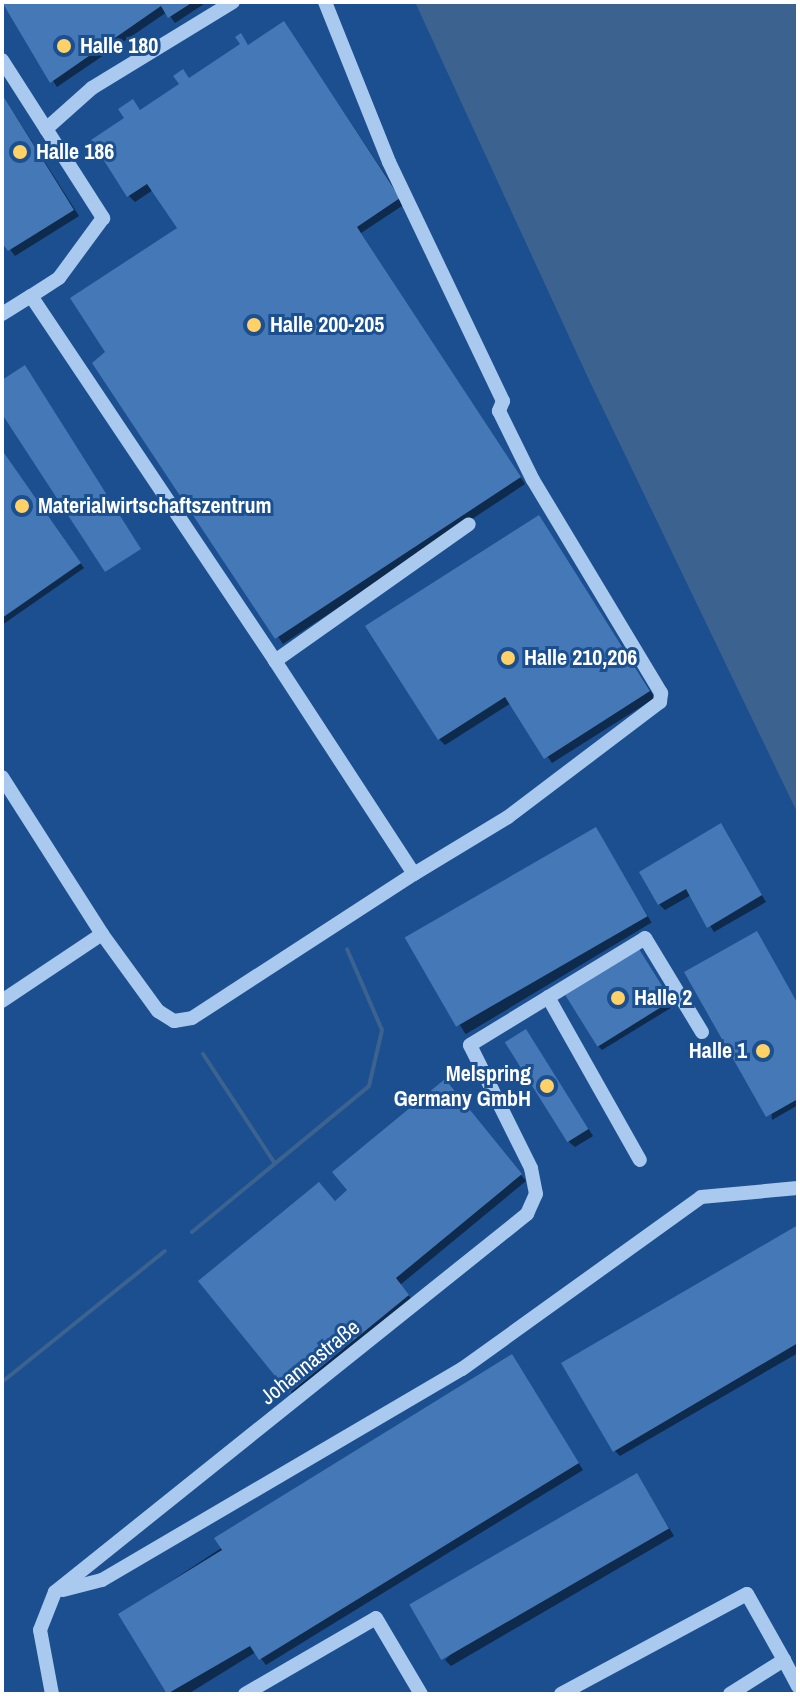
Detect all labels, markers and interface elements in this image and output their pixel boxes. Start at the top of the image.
place label: Halle 180 [80,33,158,59]
marker: Halle 180 [55,37,73,55]
place label: Halle 186 [36,139,114,165]
marker: Halle 186 [11,143,29,161]
place label: Halle 200-205 [270,312,384,338]
marker: Halle 200-205 [245,316,263,334]
place label: Materialwirtschaftszentrum [38,493,272,519]
marker: Materialwirtschaftszentrum [13,497,31,515]
place label: Halle 210,206 [524,645,637,671]
marker: Halle 210,206 [499,649,517,667]
place label: Halle 2 [634,985,692,1011]
marker: Halle 2 [609,989,627,1007]
place label: Halle 1 [689,1038,747,1064]
marker: Halle 1 [754,1042,772,1060]
place label: Melspring Germany GmbH [394,1060,531,1112]
marker: Melspring Germany GmbH [538,1077,556,1095]
street label: Johannastraße [255,1314,365,1410]

